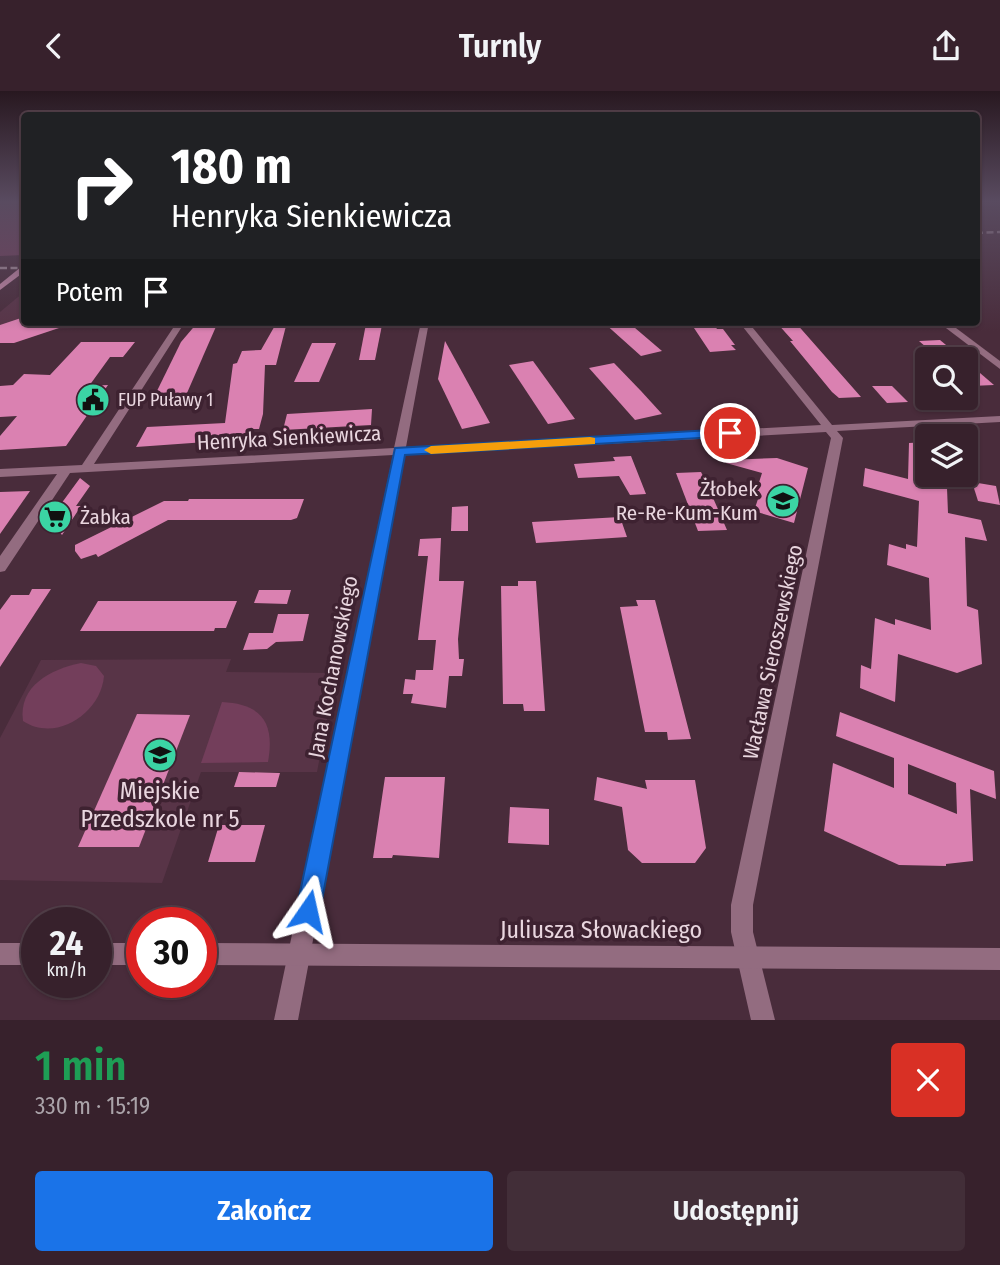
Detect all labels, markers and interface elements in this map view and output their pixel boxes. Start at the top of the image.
icon: back [35,27,73,65]
text: Turnly [459,27,541,65]
icon: share [927,27,965,65]
text: 180 m [171,137,292,196]
icon: right [56,140,147,231]
text: Henryka Sienkiewicza [171,197,452,235]
icon: arrive [137,273,175,311]
text: Potem [56,277,123,308]
map controls [915,347,978,487]
button: search [915,347,978,410]
public building icon: FUP Puławy 1 [74,381,112,419]
place label: FUP Puławy 1 [118,389,213,411]
pin [700,403,760,463]
icon: arrive [711,414,749,452]
street label: Henryka Sienkiewicza [196,420,382,456]
button: layers [915,424,978,487]
place label: Żłobek Re-Re-Kum-Kum [616,476,758,526]
school or university icon: Żłobek Re-Re-Kum-Kum [764,482,802,520]
supermarket icon: Żabka [36,498,74,536]
place label: Żabka [80,504,131,530]
street label: Wacława Sieroszewskiego [738,542,808,762]
street label: Jana Kochanowskiego [303,574,363,760]
school or university icon: Miejskie Przedszkole nr 5 [141,736,179,774]
place label: Miejskie Przedszkole nr 5 [81,777,239,833]
position arrow [271,874,345,948]
speed limit sign: 30 [126,907,217,998]
street label: Juliusza Słowackiego [500,916,702,944]
text: 24 [50,922,83,964]
text: km/h [46,959,87,981]
text: 1 min [35,1041,126,1091]
button: close [891,1043,965,1117]
text: 330 m · 15:19 [35,1092,150,1120]
button: Zakończ [35,1171,493,1251]
button: Udostępnij [507,1171,965,1251]

